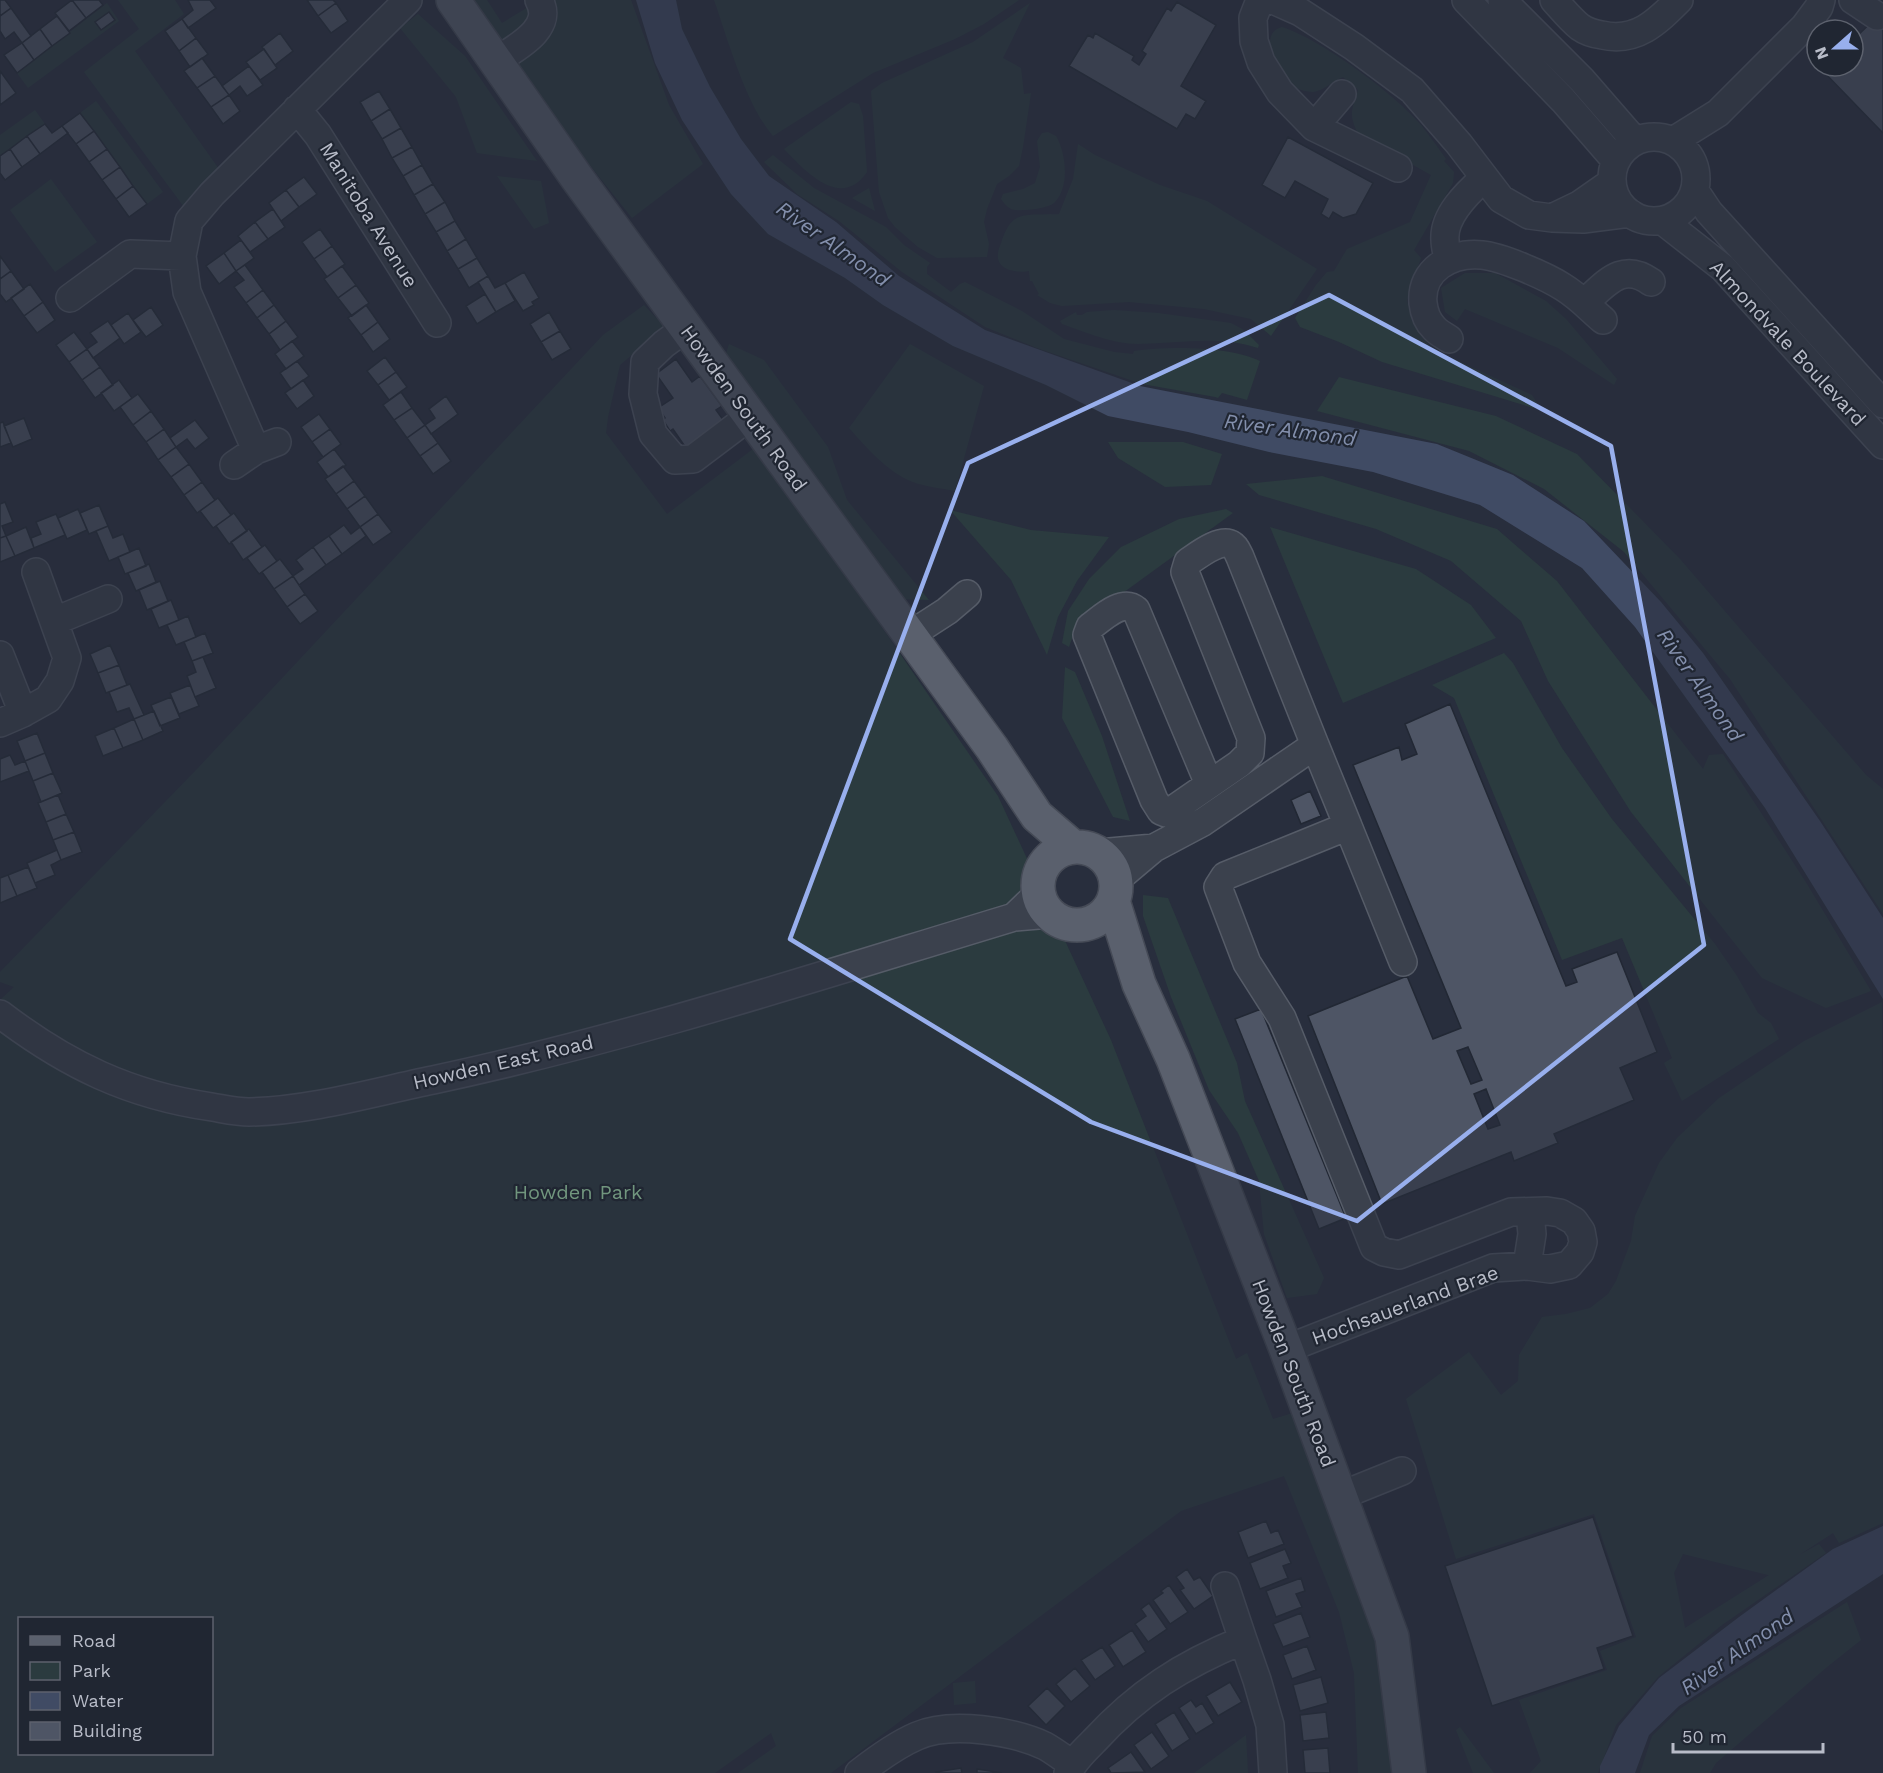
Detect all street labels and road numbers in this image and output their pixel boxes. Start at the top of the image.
street label: Manitoba Avenue [315,138,423,292]
street label: Almondvale Boulevard [1705,255,1871,431]
street label: Howden South Road [676,320,812,496]
street label: Howden East Road [410,1030,596,1094]
street label: Hochsauerland Brae [1308,1260,1502,1350]
street label: Howden South Road [1247,1276,1341,1470]

